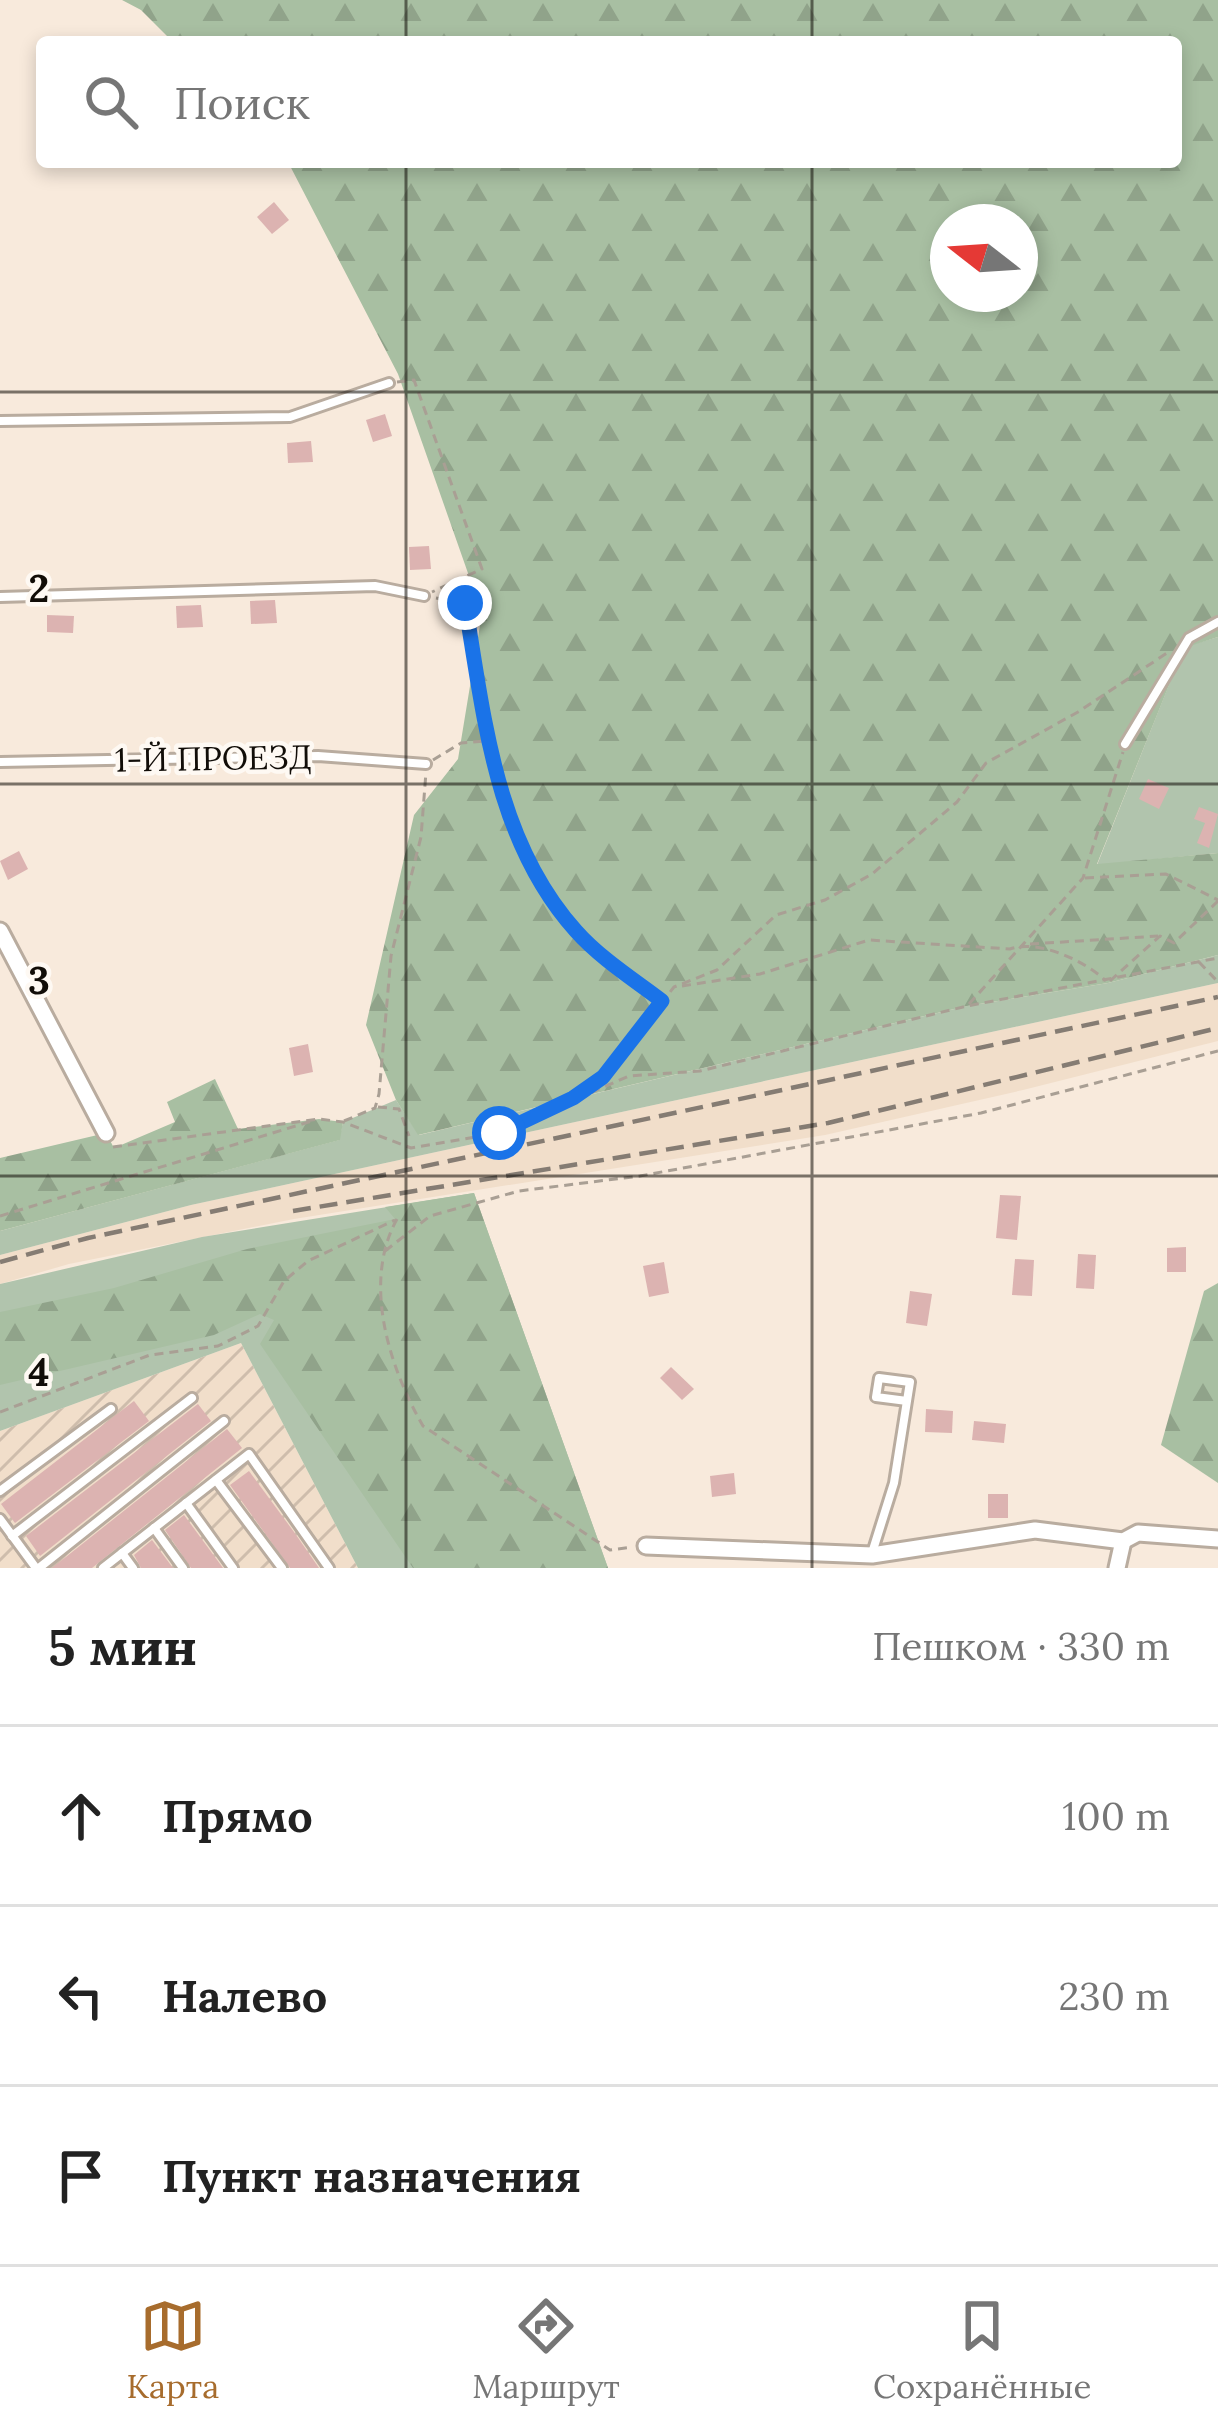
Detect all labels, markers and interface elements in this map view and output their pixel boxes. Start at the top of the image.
search box [36,36,1182,168]
icon: search [78,69,144,135]
text: Поиск [174,74,310,131]
north arrow [930,204,1038,312]
text: 2 [29,563,49,613]
route end [438,576,492,630]
street label: 1-Й ПРОЕЗД [114,735,312,781]
text: 3 [28,955,50,1005]
route start [472,1106,526,1160]
text: 4 [28,1347,50,1397]
text: 5 мин [48,1614,197,1679]
text: Пешком · 330 m [872,1621,1170,1671]
icon: ahead [48,1783,114,1849]
text: Прямо [162,1787,313,1844]
text: 100 m [1062,1791,1170,1841]
icon: left [48,1963,114,2029]
text: Налево [162,1967,327,2024]
text: 230 m [1059,1971,1170,2021]
icon: arrive [48,2143,114,2209]
text: Пункт назначения [162,2147,581,2204]
tab: Карта [127,2293,219,2407]
tab: Маршрут [472,2293,620,2407]
tab: Сохранённые [873,2293,1091,2407]

